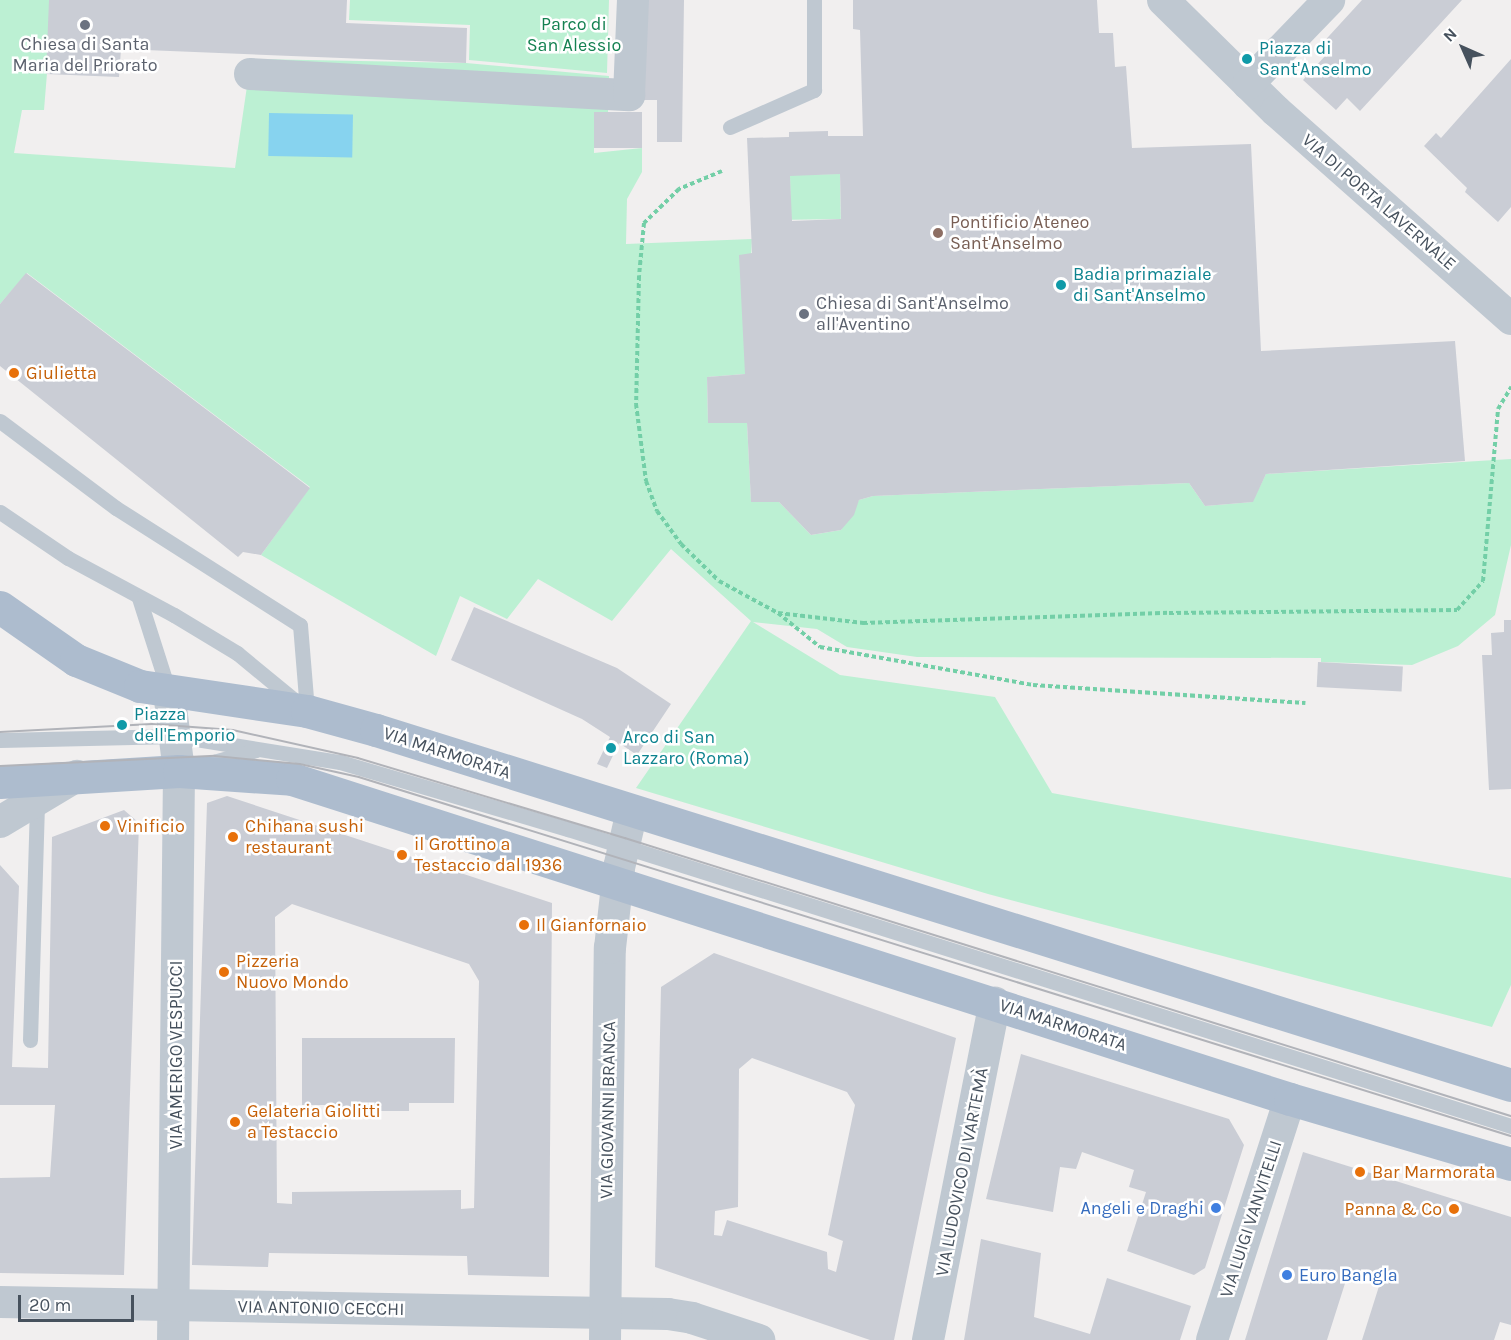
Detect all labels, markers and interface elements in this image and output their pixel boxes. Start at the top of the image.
park label: Parco di San Alessio [527,14,621,57]
marker: Chiesa di Santa Maria del Priorato [78,18,92,32]
north arrow [1433,18,1493,78]
text: N [1439,24,1461,46]
place label: Chiesa di Santa Maria del Priorato [12,34,158,76]
place label: Piazza di Sant'Anselmo [1259,38,1371,80]
marker: Piazza di Sant'Anselmo [1240,52,1254,66]
street label: VIA DI PORTA LAVERNALE [1298,129,1460,275]
place label: Pontificio Ateneo Sant'Anselmo [950,212,1089,254]
marker: Pontificio Ateneo Sant'Anselmo [931,226,945,240]
place label: Badia primaziale di Sant'Anselmo [1073,264,1212,306]
marker: Badia primaziale di Sant'Anselmo [1054,278,1068,292]
place label: Chiesa di Sant'Anselmo all'Aventino [816,293,1009,336]
marker: Chiesa di Sant'Anselmo all'Aventino [797,307,811,321]
place label: Giulietta [26,362,97,384]
marker: Giulietta [7,366,21,380]
place label: Piazza dell'Emporio [134,704,235,746]
marker: Piazza dell'Emporio [115,718,129,732]
street label: VIA MARMORATA [381,722,513,784]
place label: Arco di San Lazzaro (Roma) [623,727,749,770]
marker: Arco di San Lazzaro (Roma) [604,741,618,755]
place label: Vinificio [117,815,185,837]
place label: Chihana sushi restaurant [245,816,364,858]
marker: Vinificio [98,819,112,833]
marker: Chihana sushi restaurant [226,830,240,844]
place label: il Grottino a Testaccio dal 1936 [414,834,562,876]
marker: il Grottino a Testaccio dal 1936 [395,848,409,862]
place label: Il Gianfornaio [536,914,647,936]
marker: Il Gianfornaio [517,918,531,932]
place label: Pizzeria Nuovo Mondo [236,951,349,994]
street label: VIA AMERIGO VESPUCCI [165,961,187,1149]
marker: Pizzeria Nuovo Mondo [217,965,231,979]
street label: VIA MARMORATA [997,994,1129,1056]
street label: VIA GIOVANNI BRANCA [596,1021,620,1199]
street label: VIA LUDOVICO DI VARTEMÀ [931,1066,993,1278]
place label: Gelateria Giolitti a Testaccio [247,1101,381,1144]
marker: Gelateria Giolitti a Testaccio [228,1115,242,1129]
street label: VIA LUIGI VANVITELLI [1215,1138,1287,1300]
place label: Bar Marmorata [1372,1161,1495,1183]
marker: Bar Marmorata [1353,1165,1367,1179]
place label: Angeli e Draghi [1081,1197,1204,1219]
place label: Panna & Co [1345,1198,1442,1220]
marker: Angeli e Draghi [1209,1201,1223,1215]
marker: Panna & Co [1447,1202,1461,1216]
place label: Euro Bangla [1299,1264,1398,1286]
marker: Euro Bangla [1280,1268,1294,1282]
scale bar [21,1283,136,1321]
text: 20 m [29,1294,71,1316]
street label: VIA ANTONIO CECCHI [238,1296,404,1320]

